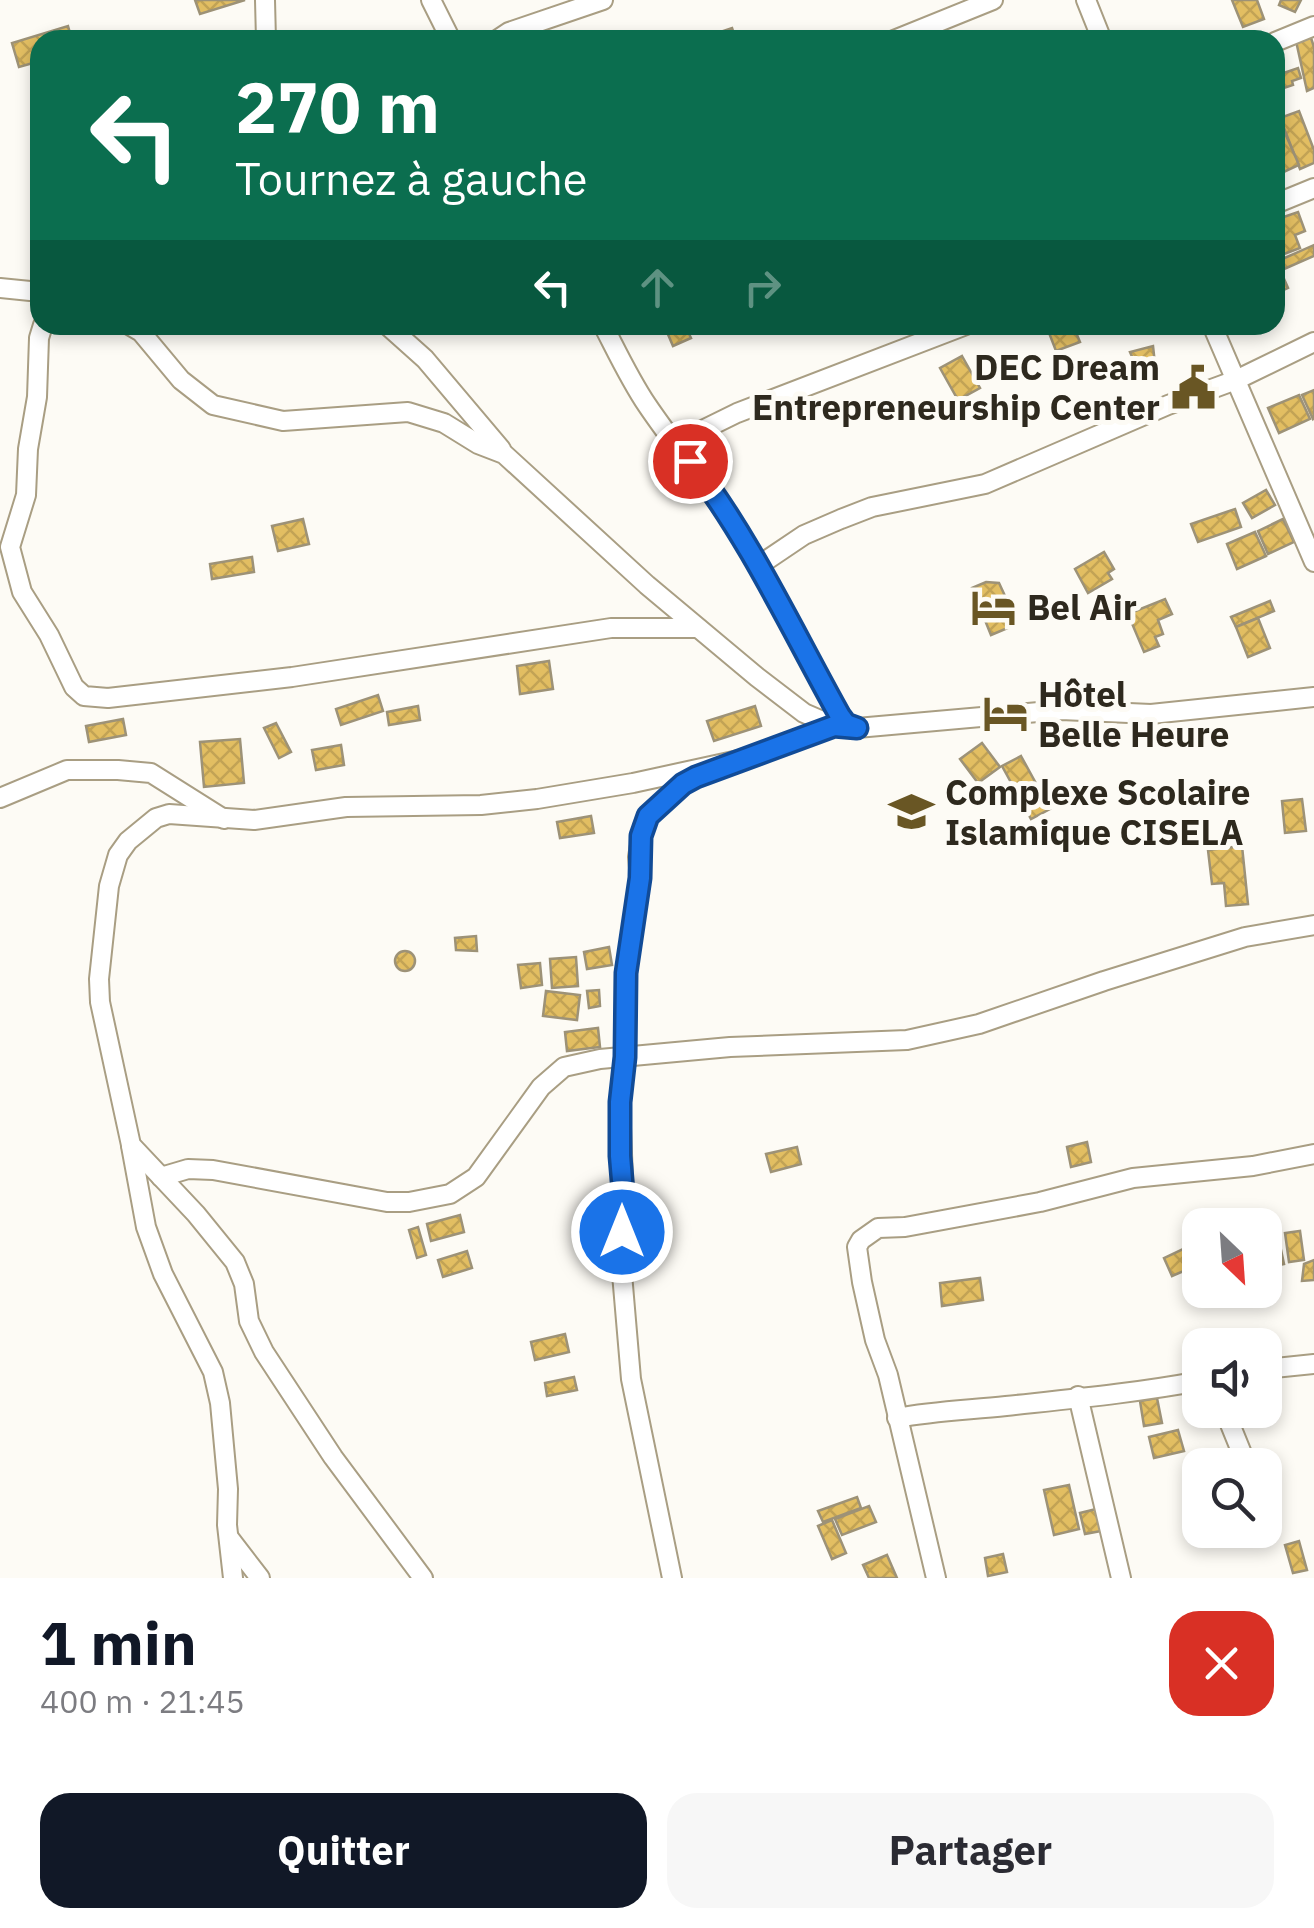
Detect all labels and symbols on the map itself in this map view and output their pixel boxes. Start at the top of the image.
place label: DEC Dream Entrepreneurship Center [752,344,1160,430]
public building icon: DEC Dream Entrepreneurship Center [1169,363,1217,411]
pin [648,419,733,504]
hotel icon: Bel Air [970,583,1018,631]
place label: Bel Air [1027,584,1137,630]
place label: Hôtel Belle Heure [1038,671,1229,757]
hotel icon: Hôtel Belle Heure [981,690,1029,738]
place label: Complexe Scolaire Islamique CISELA [945,769,1250,855]
school or university icon: Complexe Scolaire Islamique CISELA [888,788,936,836]
position arrow [570,1180,674,1284]
north arrow [1182,1208,1282,1308]

